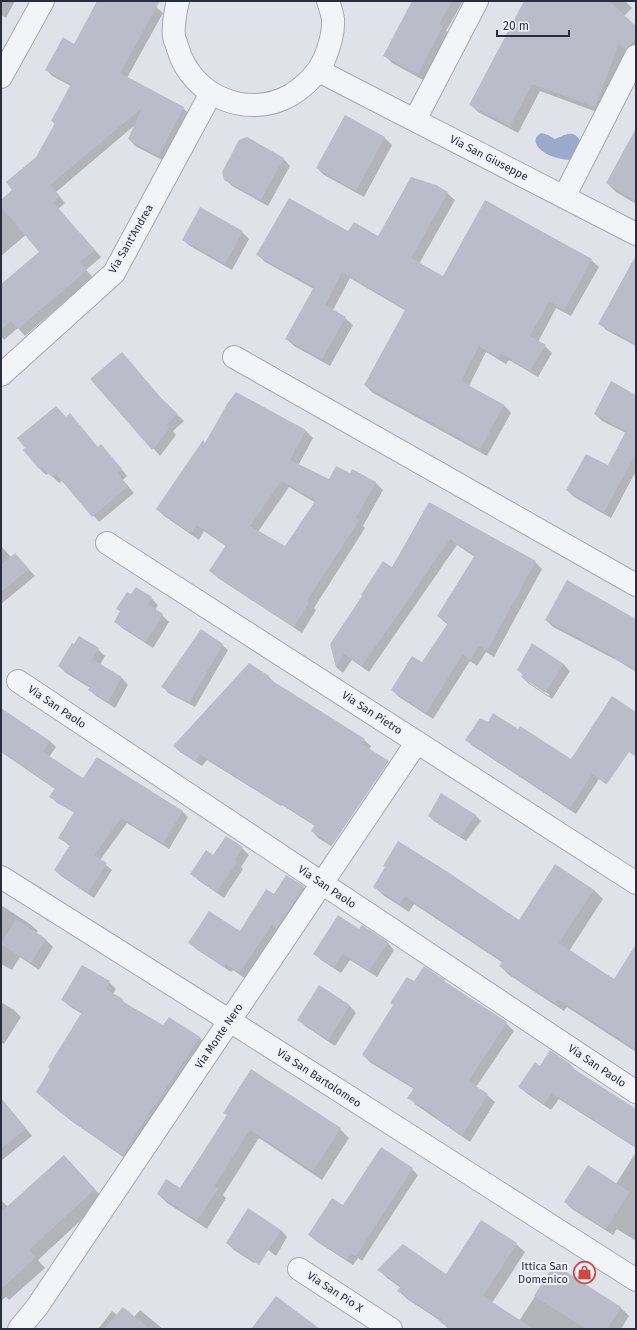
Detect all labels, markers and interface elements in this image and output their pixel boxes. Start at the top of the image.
scale bar [497,12,569,38]
text: 20 m [503,19,529,33]
street label: Via San Giuseppe [448,133,530,183]
street label: Via Sant'Andrea [106,202,156,276]
street label: Via San Paolo [25,683,89,731]
street label: Via San Pietro [339,689,405,737]
street label: Via San Paolo [295,863,359,911]
street label: Via Monte Nero [192,1001,246,1071]
street label: Via San Paolo [565,1042,629,1090]
street label: Via San Bartolomeo [274,1046,364,1110]
shop icon: Ittica San Domenico [571,1259,597,1285]
place label: Ittica San Domenico [518,1260,568,1286]
street label: Via San Pio X [305,1269,366,1315]

